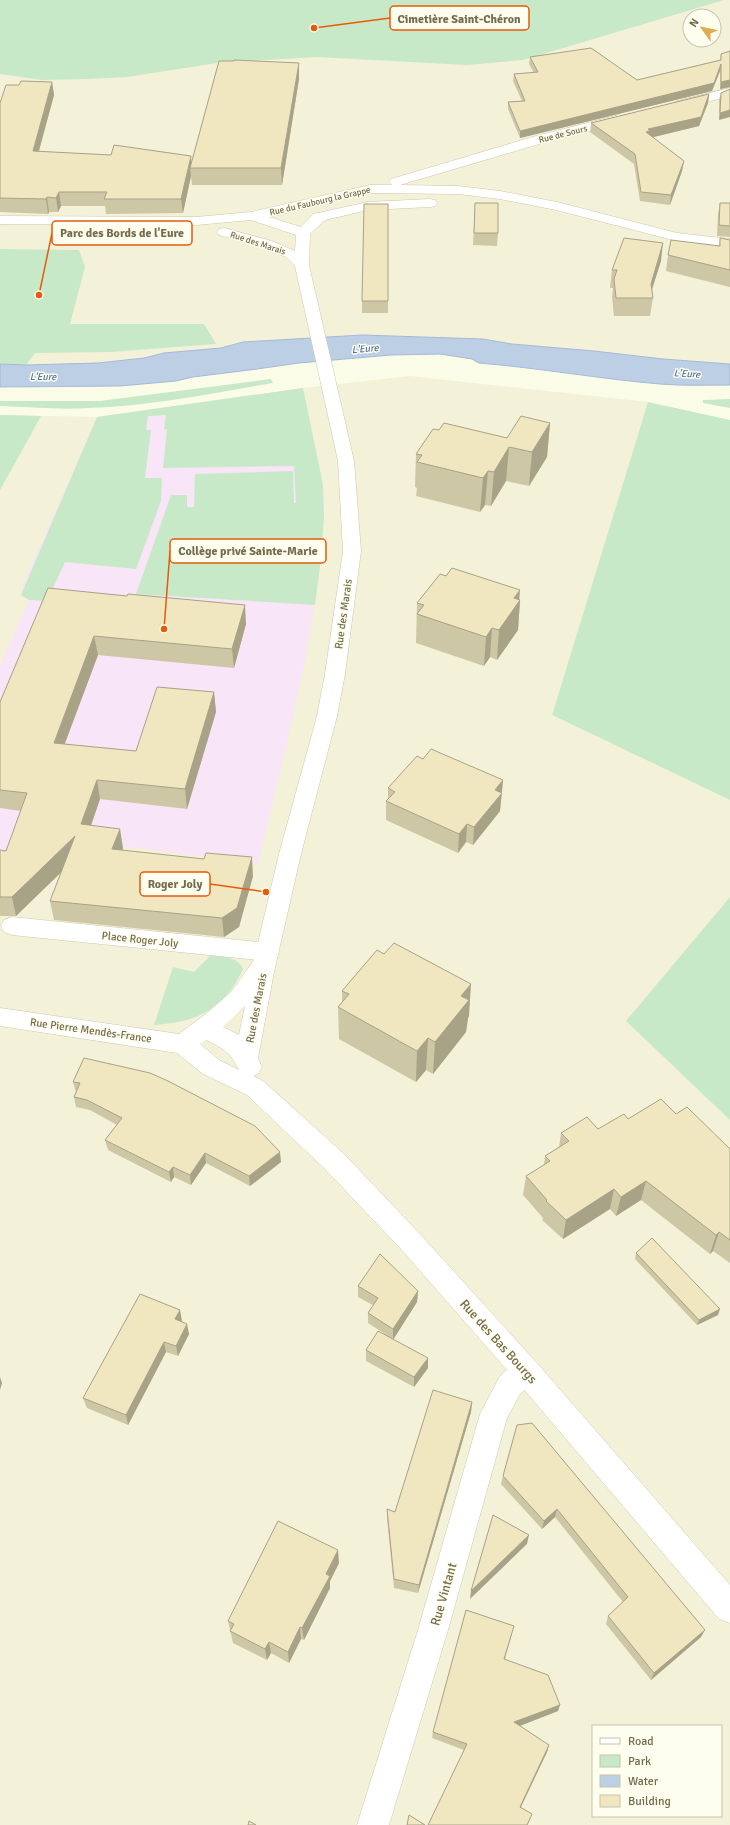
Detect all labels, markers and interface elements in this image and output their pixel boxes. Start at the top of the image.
callout: Cimetière Saint-Chéron [390,6,529,30]
north arrow [682,8,722,48]
text: Cimetière Saint-Chéron [397,12,521,27]
text: N [686,16,702,30]
street label: Rue de Sours [538,123,589,146]
street label: Rue du Faubourg la Grappe [269,184,372,218]
callout: Parc des Bords de l'Eure [52,221,192,245]
text: Parc des Bords de l'Eure [60,226,184,241]
street label: Rue des Marais [229,229,287,258]
water label: L'Eure [351,342,380,356]
water label: L'Eure [673,367,702,381]
water label: L'Eure [30,371,57,383]
callout: Collège privé Sainte-Marie [170,539,326,563]
text: Collège privé Sainte-Marie [178,544,318,559]
street label: Rue des Marais [332,578,355,650]
callout: Roger Joly [140,872,210,896]
text: Roger Joly [148,877,202,892]
street label: Place Roger Joly [101,929,180,950]
street label: Rue des Marais [243,972,270,1044]
street label: Rue Pierre Mendès-France [29,1016,153,1045]
street label: Rue des Bas Bourgs [456,1296,540,1387]
street label: Rue Vintant [427,1560,461,1628]
legend [592,1725,722,1817]
text: Road [628,1734,654,1749]
text: Park [628,1754,651,1769]
text: Water [628,1774,659,1789]
text: Building [628,1794,671,1809]

